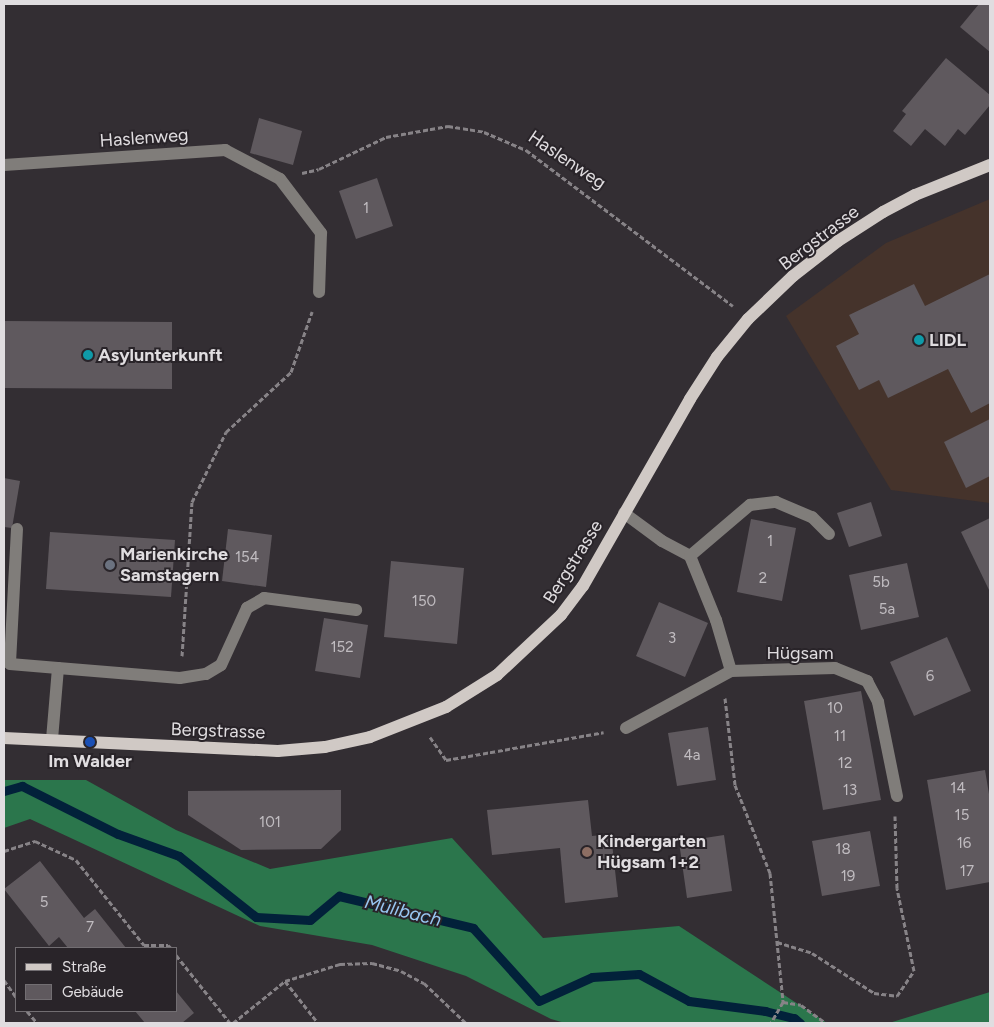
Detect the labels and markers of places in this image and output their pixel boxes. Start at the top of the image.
place label: LIDL [929,329,966,351]
marker: LIDL [913,334,925,346]
place label: Asylunterkunft [98,344,223,366]
marker: Asylunterkunft [82,349,94,361]
place label: Marienkirche Samstagern [120,544,228,586]
marker: Marienkirche Samstagern [104,559,116,571]
marker: Im Walder [84,736,96,748]
place label: Im Walder [48,750,132,772]
place label: Kindergarten Hügsam 1+2 [597,831,706,874]
marker: Kindergarten Hügsam 1+2 [581,846,593,858]

